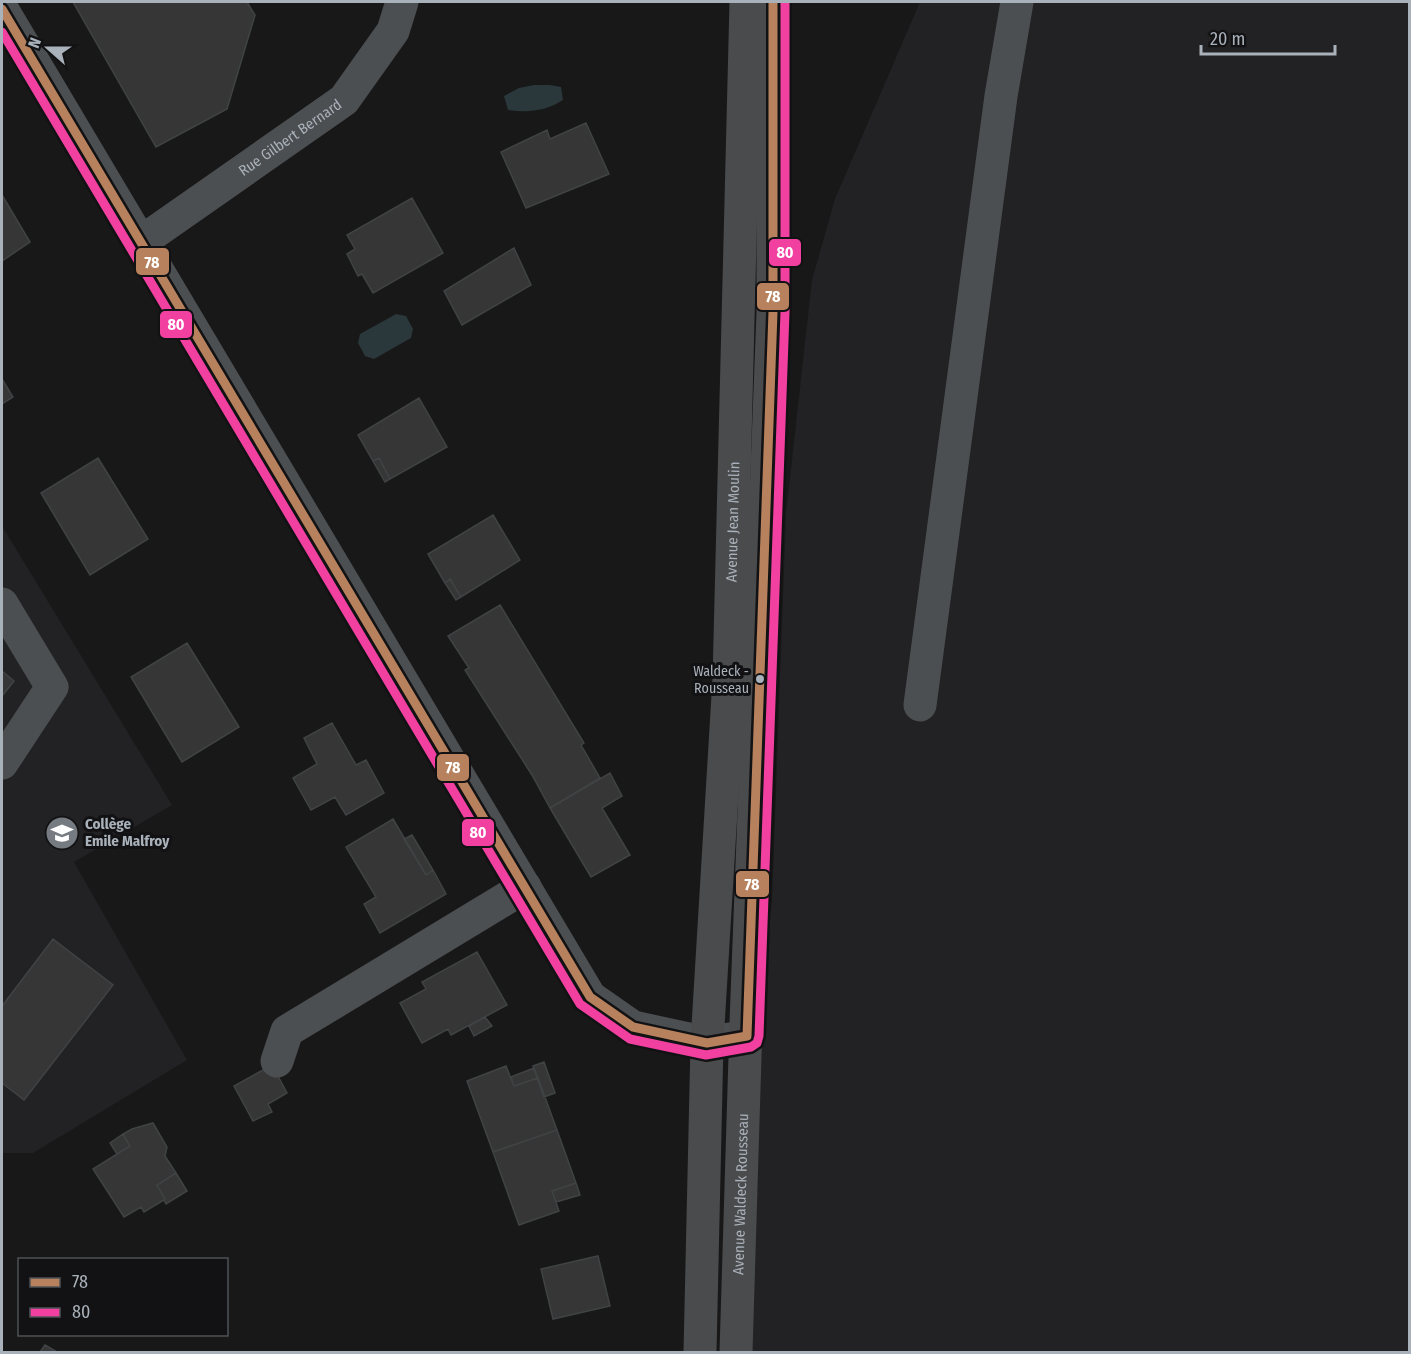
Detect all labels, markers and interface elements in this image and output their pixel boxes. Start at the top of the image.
north arrow [18,18,78,78]
scale bar [1201,18,1334,56]
text: 20 m [1210,28,1245,50]
text: N [24,35,45,51]
street label: Rue Gilbert Bernard [235,95,345,180]
line badge: 80 [768,238,802,267]
text: 80 [776,243,794,262]
line badge: 78 [135,247,170,276]
text: 78 [144,253,160,272]
line badge: 78 [756,282,790,311]
text: 78 [765,287,781,306]
line badge: 80 [159,310,193,339]
text: 80 [167,315,185,334]
street label: Avenue Jean Moulin [722,461,743,582]
place label: Waldeck - Rousseau [693,663,749,697]
marker: Waldeck - Rousseau [754,673,766,685]
line badge: 78 [436,753,470,782]
text: 78 [445,758,461,777]
school or university icon: Collège Emile Malfroy [44,815,80,851]
place label: Collège Emile Malfroy [85,815,170,850]
line badge: 80 [461,818,495,847]
text: 80 [469,823,487,842]
line badge: 78 [735,870,770,898]
text: 78 [744,875,760,894]
street label: Avenue Waldeck Rousseau [729,1113,752,1275]
legend [18,1258,228,1336]
text: 78 [72,1271,88,1293]
text: 80 [72,1301,90,1323]

